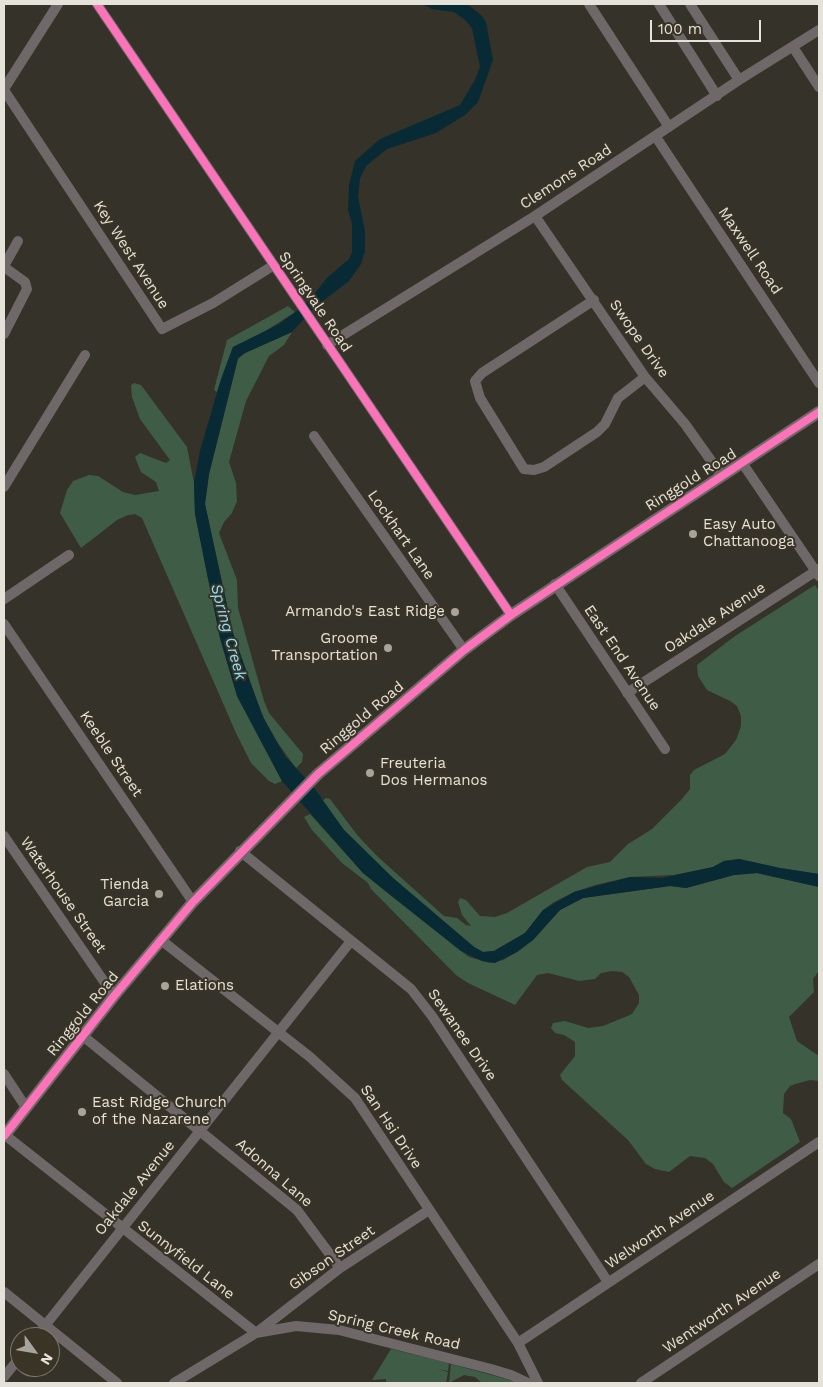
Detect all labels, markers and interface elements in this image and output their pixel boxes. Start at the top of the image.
scale bar [653,10,764,42]
text: 100 m [658,20,702,38]
street label: Clemons Road [517,141,615,213]
street label: Key West Avenue [89,198,173,312]
street label: Maxwell Road [714,204,786,298]
street label: Springvale Road [275,248,355,356]
street label: Swope Drive [605,296,673,382]
street label: Ringgold Road [642,445,740,515]
street label: Lockhart Lane [364,487,438,583]
place label: Easy Auto Chattanooga [703,516,795,551]
marker: Easy Auto Chattanooga [687,528,699,540]
street label: Oakdale Avenue [661,579,769,657]
water label: Spring Creek [206,582,250,682]
street label: East End Avenue [580,602,664,714]
place label: Armando's East Ridge [285,603,445,621]
marker: Armando's East Ridge [449,606,461,618]
place label: Groome Transportation [271,630,378,665]
marker: Groome Transportation [382,642,394,654]
street label: Ringgold Road [316,678,408,758]
street label: Keeble Street [76,708,146,800]
place label: Freuteria Dos Hermanos [380,755,487,790]
marker: Freuteria Dos Hermanos [364,767,376,779]
street label: Waterhouse Street [16,834,110,956]
place label: Tienda Garcia [100,876,149,911]
marker: Tienda Garcia [153,888,165,900]
street label: Ringgold Road [43,968,123,1060]
place label: Elations [175,977,234,995]
marker: Elations [159,980,171,992]
street label: Sewanee Drive [424,986,500,1084]
street label: San Hsi Drive [356,1082,426,1172]
place label: East Ridge Church of the Nazarene [92,1094,227,1129]
marker: East Ridge Church of the Nazarene [76,1106,88,1118]
street label: Adonna Lane [232,1135,316,1211]
street label: Oakdale Avenue [91,1137,179,1239]
street label: Welworth Avenue [602,1187,718,1273]
street label: Sunnyfield Lane [134,1217,238,1303]
street label: Gibson Street [286,1222,378,1294]
street label: Wentworth Avenue [659,1265,785,1357]
street label: Spring Creek Road [326,1306,462,1354]
north arrow [10,1327,60,1377]
text: N [37,1351,56,1368]

